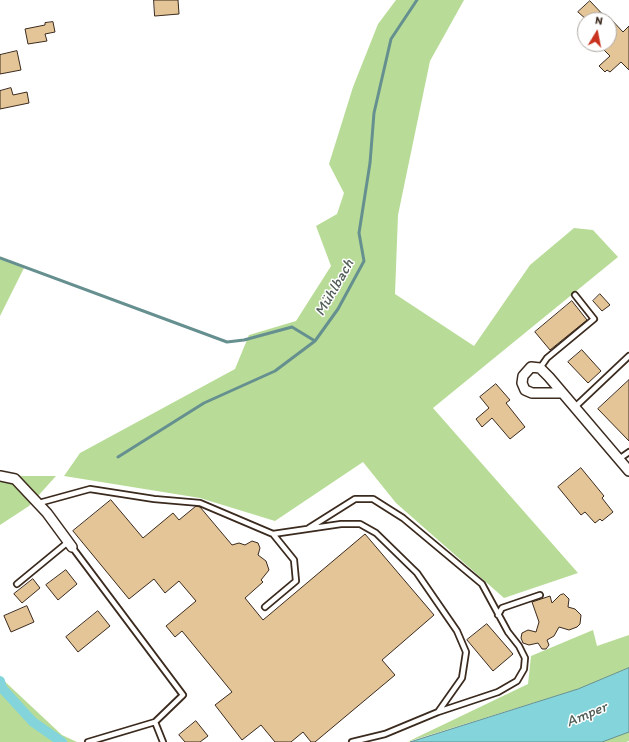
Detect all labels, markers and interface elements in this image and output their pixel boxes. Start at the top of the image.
north arrow [577,12,617,52]
text: N [594,14,604,28]
water label: Mühlbach [312,256,358,320]
water label: Amper [564,698,610,732]

